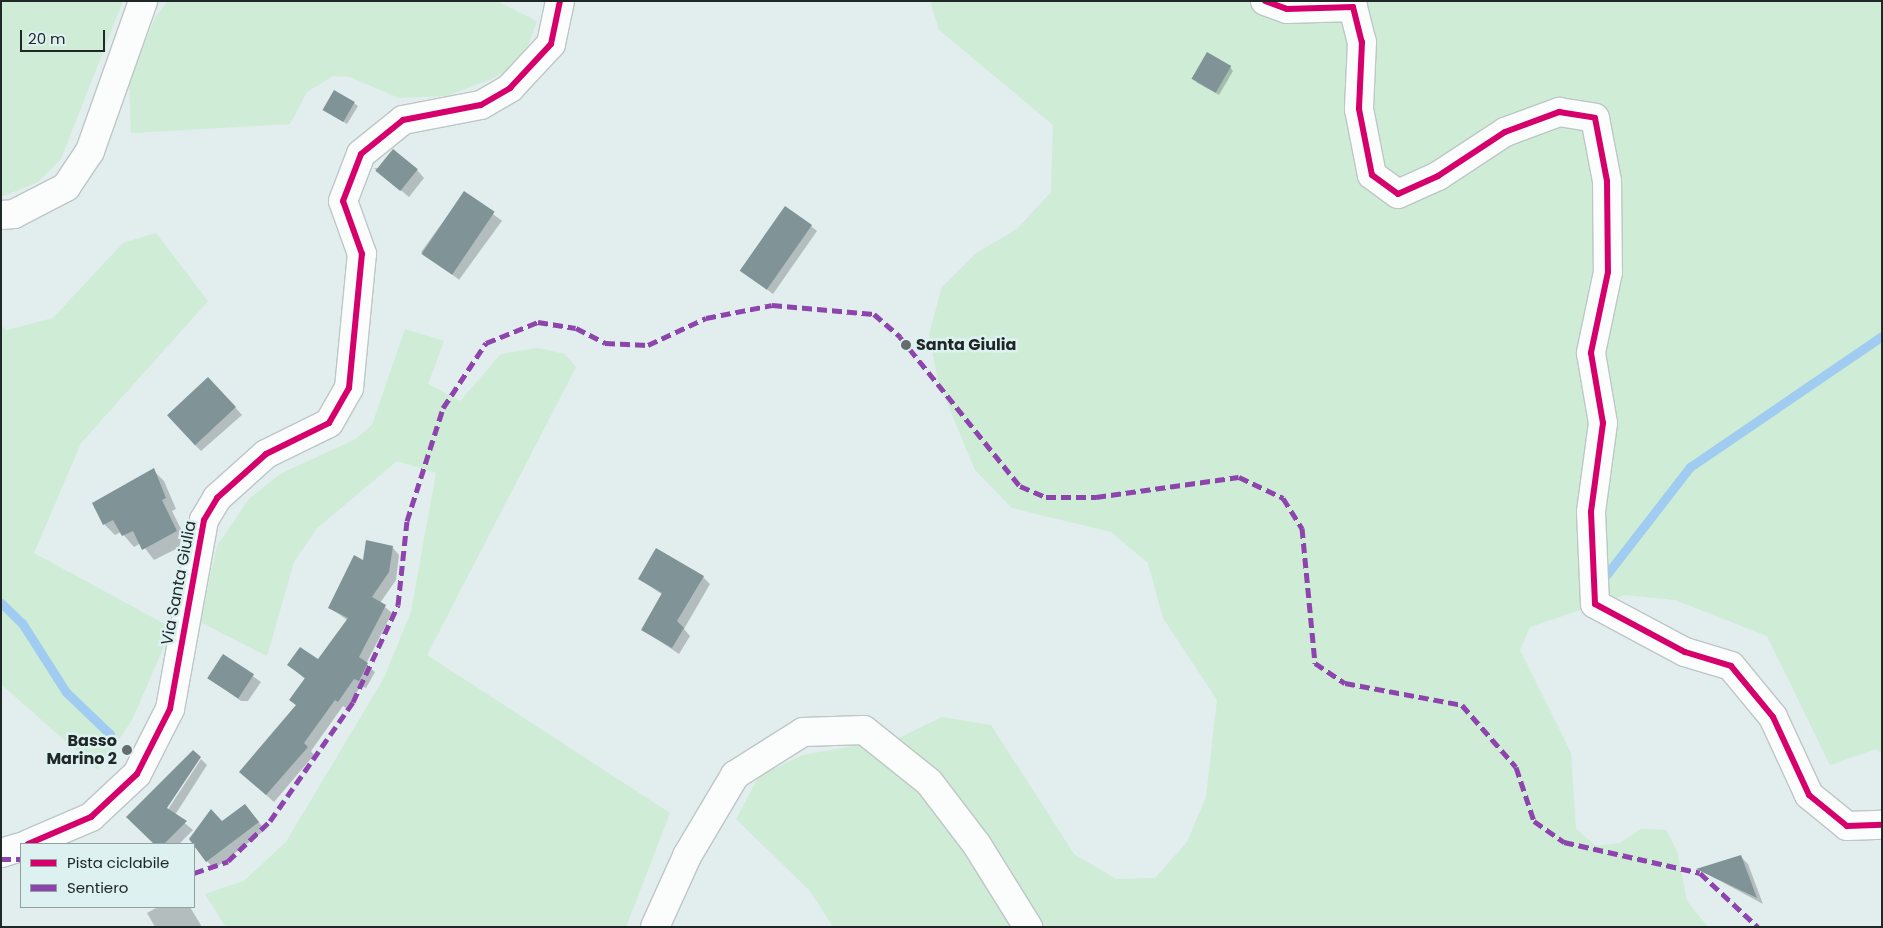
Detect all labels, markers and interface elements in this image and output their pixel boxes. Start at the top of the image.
scale bar [22,20,108,52]
text: 20 m [28,28,66,49]
place label: Santa Giulia [916,335,1016,355]
marker: Santa Giulia [900,339,912,351]
street label: Via Santa Giulia [158,519,200,647]
place label: Basso Marino 2 [46,731,117,769]
marker: Basso Marino 2 [121,744,133,756]
legend [20,843,195,908]
text: Pista ciclabile [67,852,169,873]
text: Sentiero [67,877,128,898]

